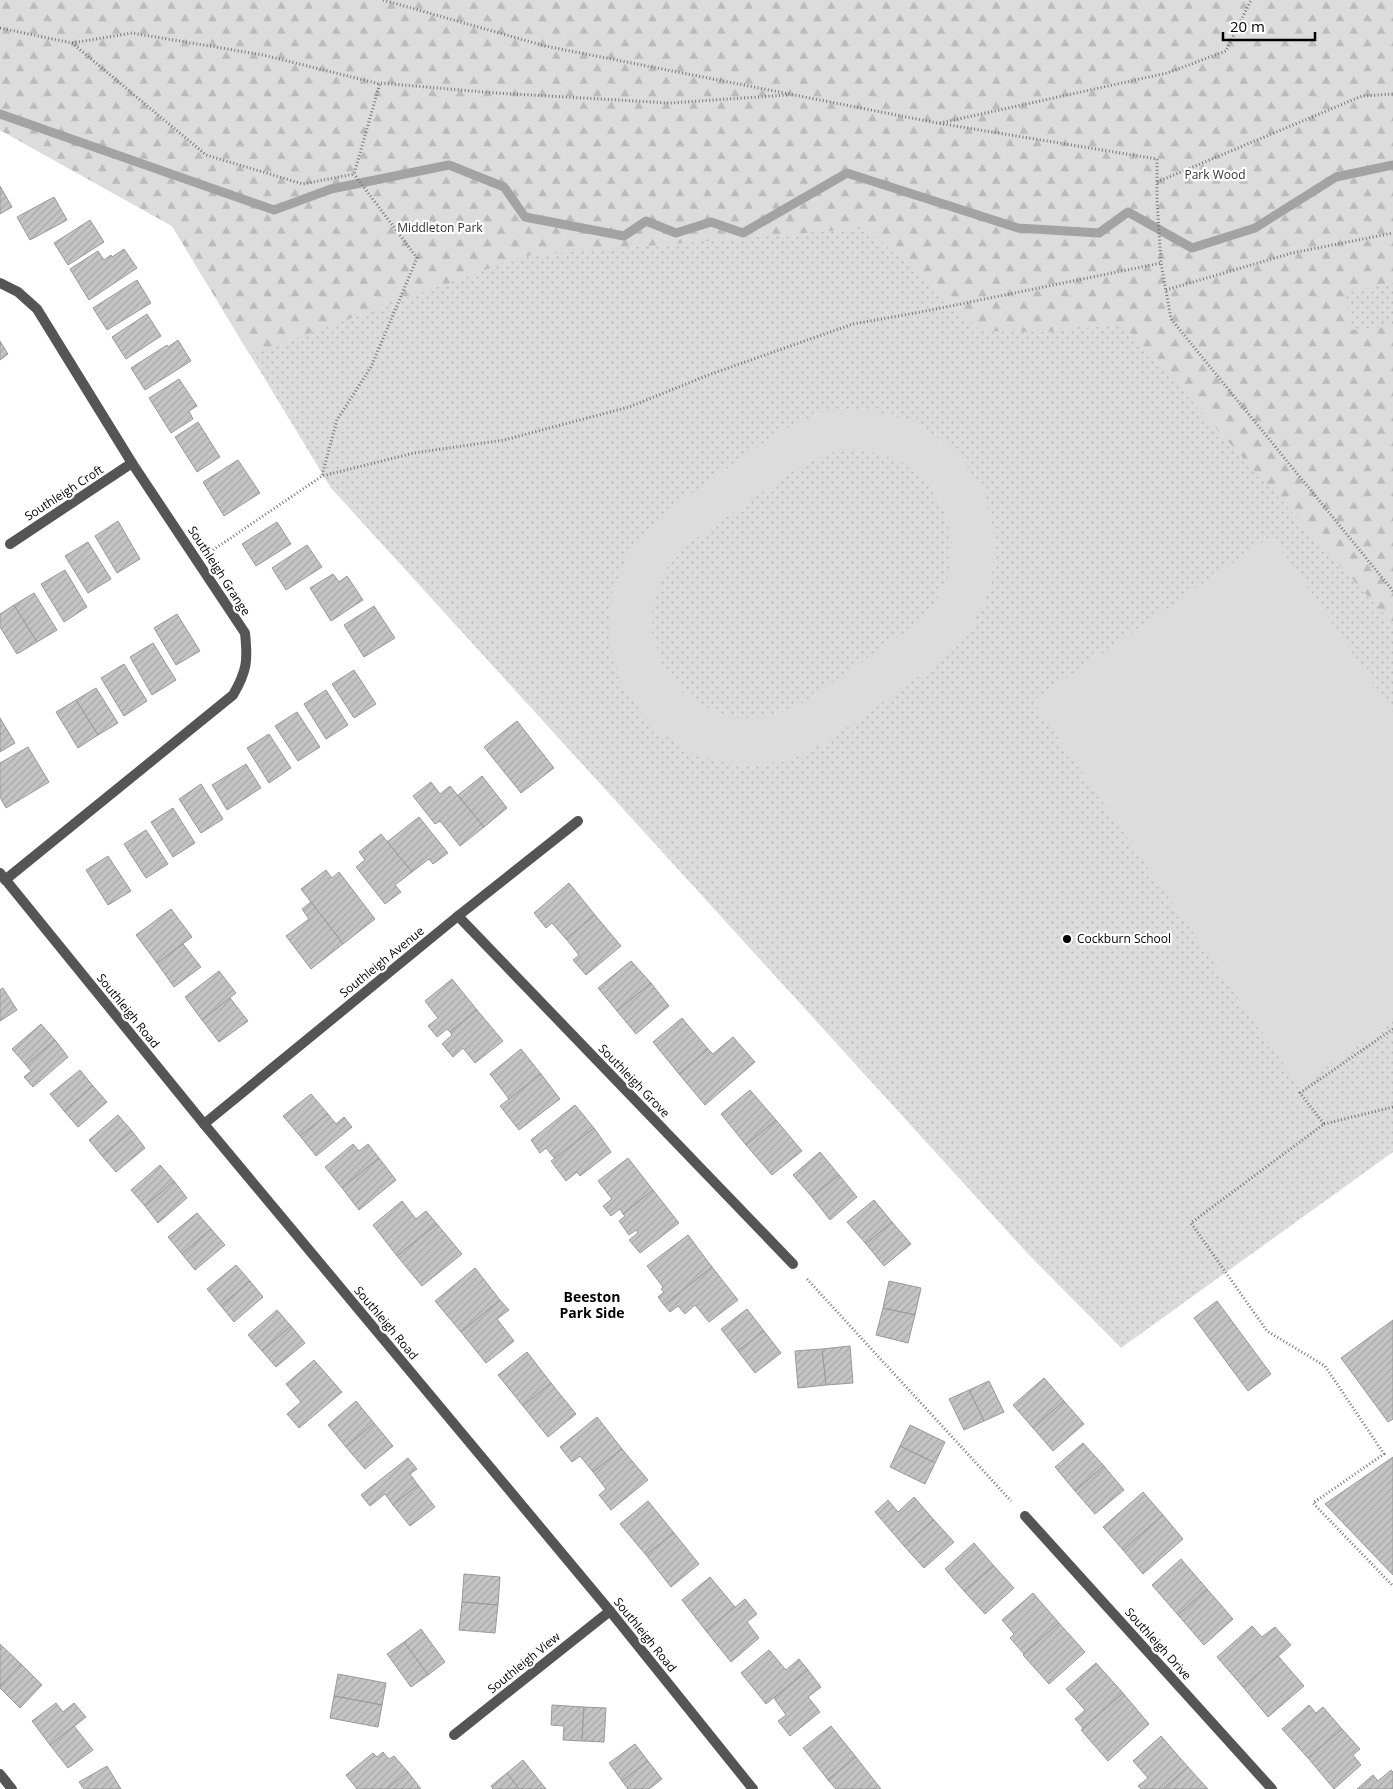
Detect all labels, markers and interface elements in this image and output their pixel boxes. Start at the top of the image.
scale bar [1223,10,1316,42]
text: 20 m [1230,16,1265,36]
park label: Park Wood [1184,166,1246,183]
park label: Middleton Park [397,219,483,236]
street label: Southleigh Croft [21,461,106,524]
street label: Southleigh Grange [184,523,255,619]
street label: Southleigh Avenue [336,922,428,1001]
place label: Cockburn School [1077,930,1171,947]
marker: Cockburn School [1061,933,1073,945]
street label: Southleigh Road [93,970,164,1051]
street label: Southleigh Grove [595,1040,674,1121]
street label: Southleigh Road [351,1282,422,1363]
district label: Beeston Park Side [559,1287,625,1322]
street label: Southleigh Road [610,1594,681,1675]
street label: Southleigh Drive [1121,1604,1196,1684]
street label: Southleigh View [484,1628,564,1697]

